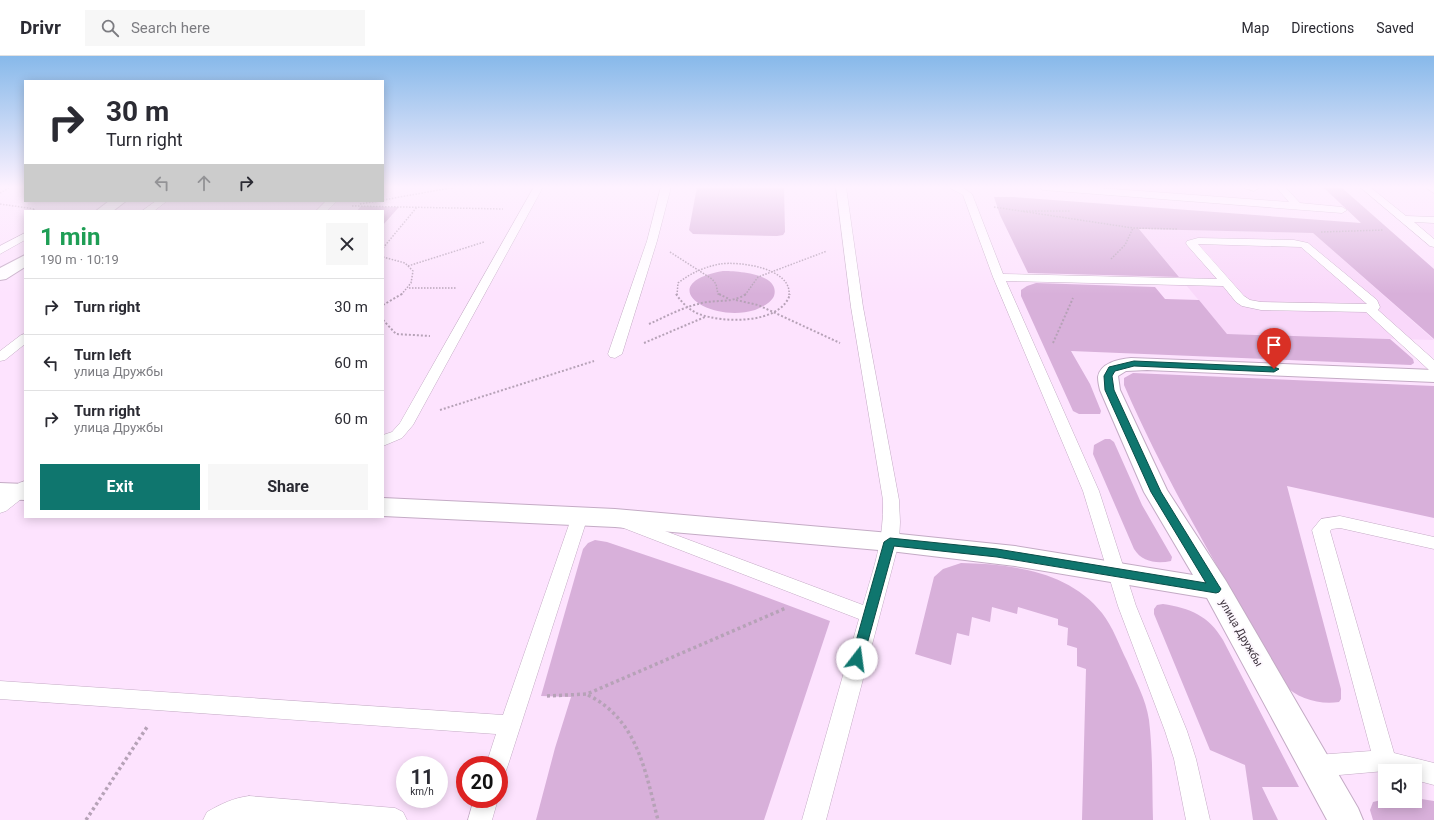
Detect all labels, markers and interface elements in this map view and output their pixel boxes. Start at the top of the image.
search box [85,10,365,46]
text: Drivr [20,16,61,39]
icon: search [99,17,121,39]
text: Search here [131,19,210,37]
text: Map [1242,20,1269,36]
text: Directions [1291,20,1354,36]
text: Saved [1376,20,1414,36]
text: 30 m [106,95,169,128]
icon: right [40,96,92,148]
text: Turn right [106,129,183,150]
icon: left [151,172,173,194]
icon: ahead [193,172,215,194]
icon: right [235,172,257,194]
text: 1 min [40,223,100,251]
button: close [326,223,368,265]
text: 190 m · 10:19 [40,252,119,267]
icon: right [40,296,62,318]
text: Turn right [74,298,140,316]
text: 30 m [334,298,368,316]
pin [1257,328,1291,369]
icon: arrive [1263,334,1285,356]
text: Turn left [74,346,131,364]
icon: left [40,352,62,374]
text: 60 m [334,354,368,372]
text: улица Дружбы [74,364,163,379]
text: Turn right [74,402,140,420]
icon: right [40,408,62,430]
text: 60 m [334,410,368,428]
text: улица Дружбы [74,420,163,435]
button: Exit [40,464,200,510]
button: Share [208,464,368,510]
street label: улица Дружбы [1216,597,1266,669]
position arrow [836,638,878,680]
speed limit sign: 20 [456,756,508,808]
map controls [1378,764,1422,808]
button: sound [1378,764,1422,808]
text: 11 [411,765,433,789]
text: km/h [410,786,434,797]

